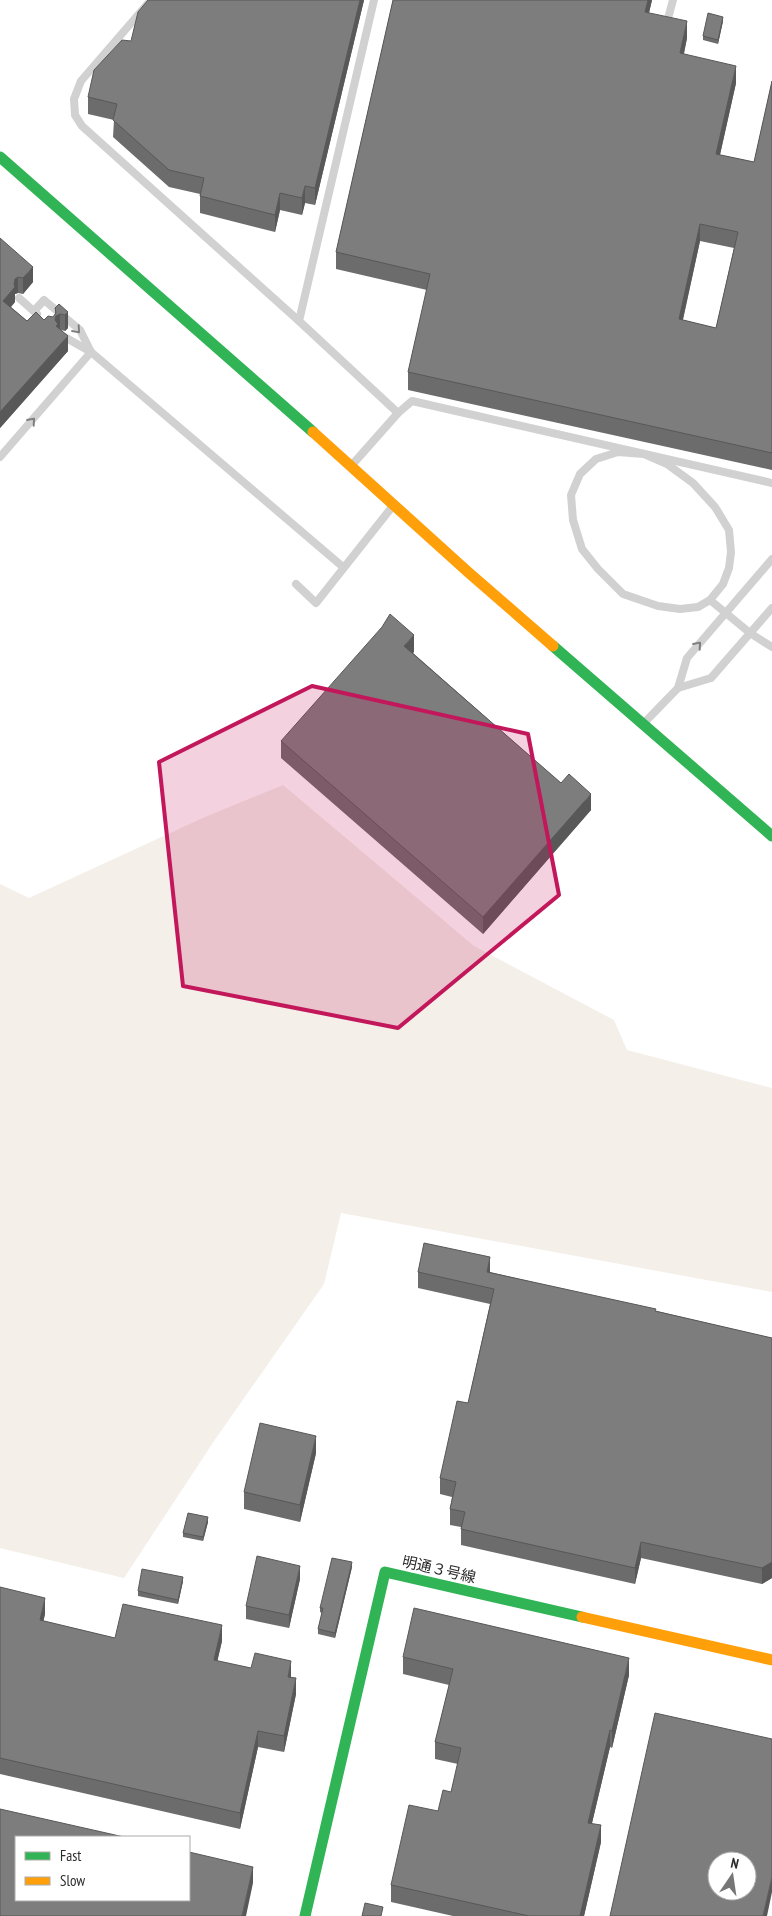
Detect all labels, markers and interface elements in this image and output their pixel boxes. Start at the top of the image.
one-way arrow [72,324,81,333]
one-way arrow [26,417,35,426]
one-way arrow [692,642,701,651]
street label: 明通３号線 [400,1551,478,1587]
legend [15,1836,190,1901]
text: Fast [60,1846,81,1865]
north arrow [707,1851,757,1901]
text: N [729,1854,741,1873]
text: Slow [60,1871,85,1890]

